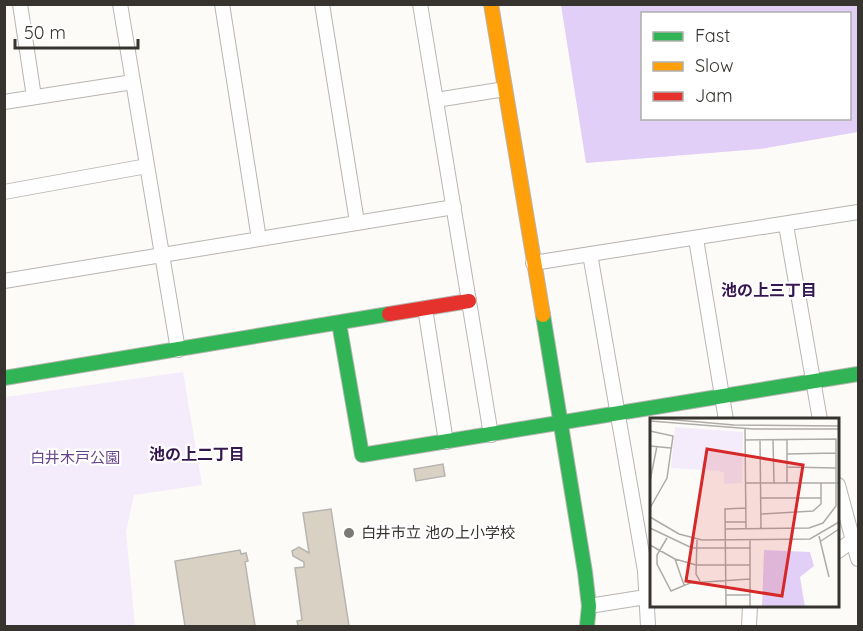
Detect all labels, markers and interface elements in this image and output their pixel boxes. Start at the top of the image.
scale bar [15,12,138,50]
legend [641,12,851,120]
text: 50 m [24,21,66,44]
text: Fast [695,24,730,47]
text: Slow [695,54,733,77]
text: Jam [695,84,733,107]
district label: 池の上三丁目 [721,280,817,300]
inset map [650,418,839,607]
district label: 池の上二丁目 [149,444,245,464]
park label: 白井木戸公園 [30,448,120,467]
place label: 白井市立 池の上小学校 [361,523,515,542]
marker: 白井市立 池の上小学校 [342,526,356,540]

